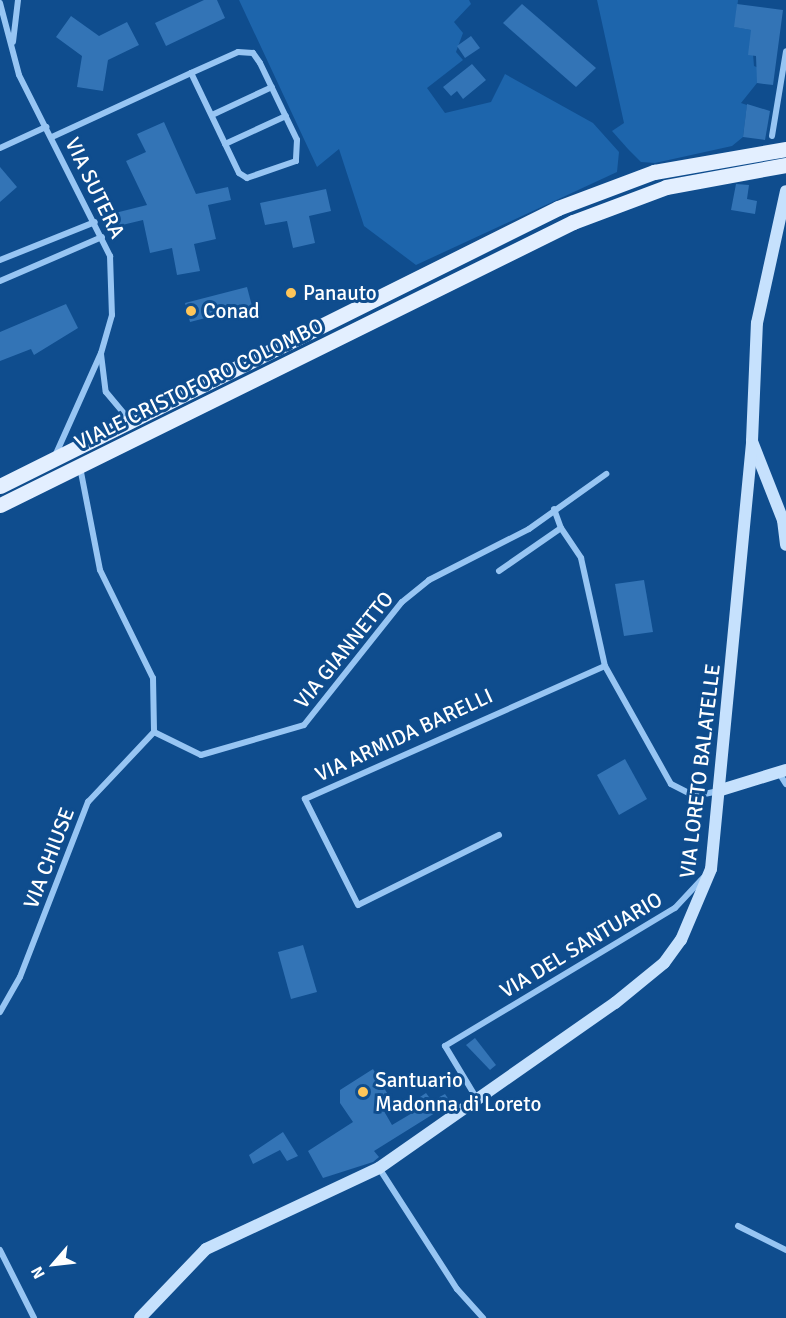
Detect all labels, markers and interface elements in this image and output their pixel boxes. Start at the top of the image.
street label: VIA SUTERA [60,133,130,243]
place label: Panauto [303,280,377,306]
marker: Panauto [284,286,298,300]
place label: Conad [203,298,260,324]
marker: Conad [184,304,198,318]
street label: VIALE CRISTOFORO COLOMBO [70,313,328,455]
street label: VIA GIANNETTO [289,586,399,714]
street label: VIA LORETO BALATELLE [674,662,726,880]
street label: VIA ARMIDA BARELLI [311,683,497,787]
street label: VIA CHIUSE [18,804,80,912]
street label: VIA DEL SANTUARIO [495,887,667,1003]
place label: Santuario Madonna di Loreto [375,1067,541,1117]
marker: Santuario Madonna di Loreto [356,1085,370,1099]
north arrow [24,1234,84,1294]
text: N [27,1263,50,1282]

